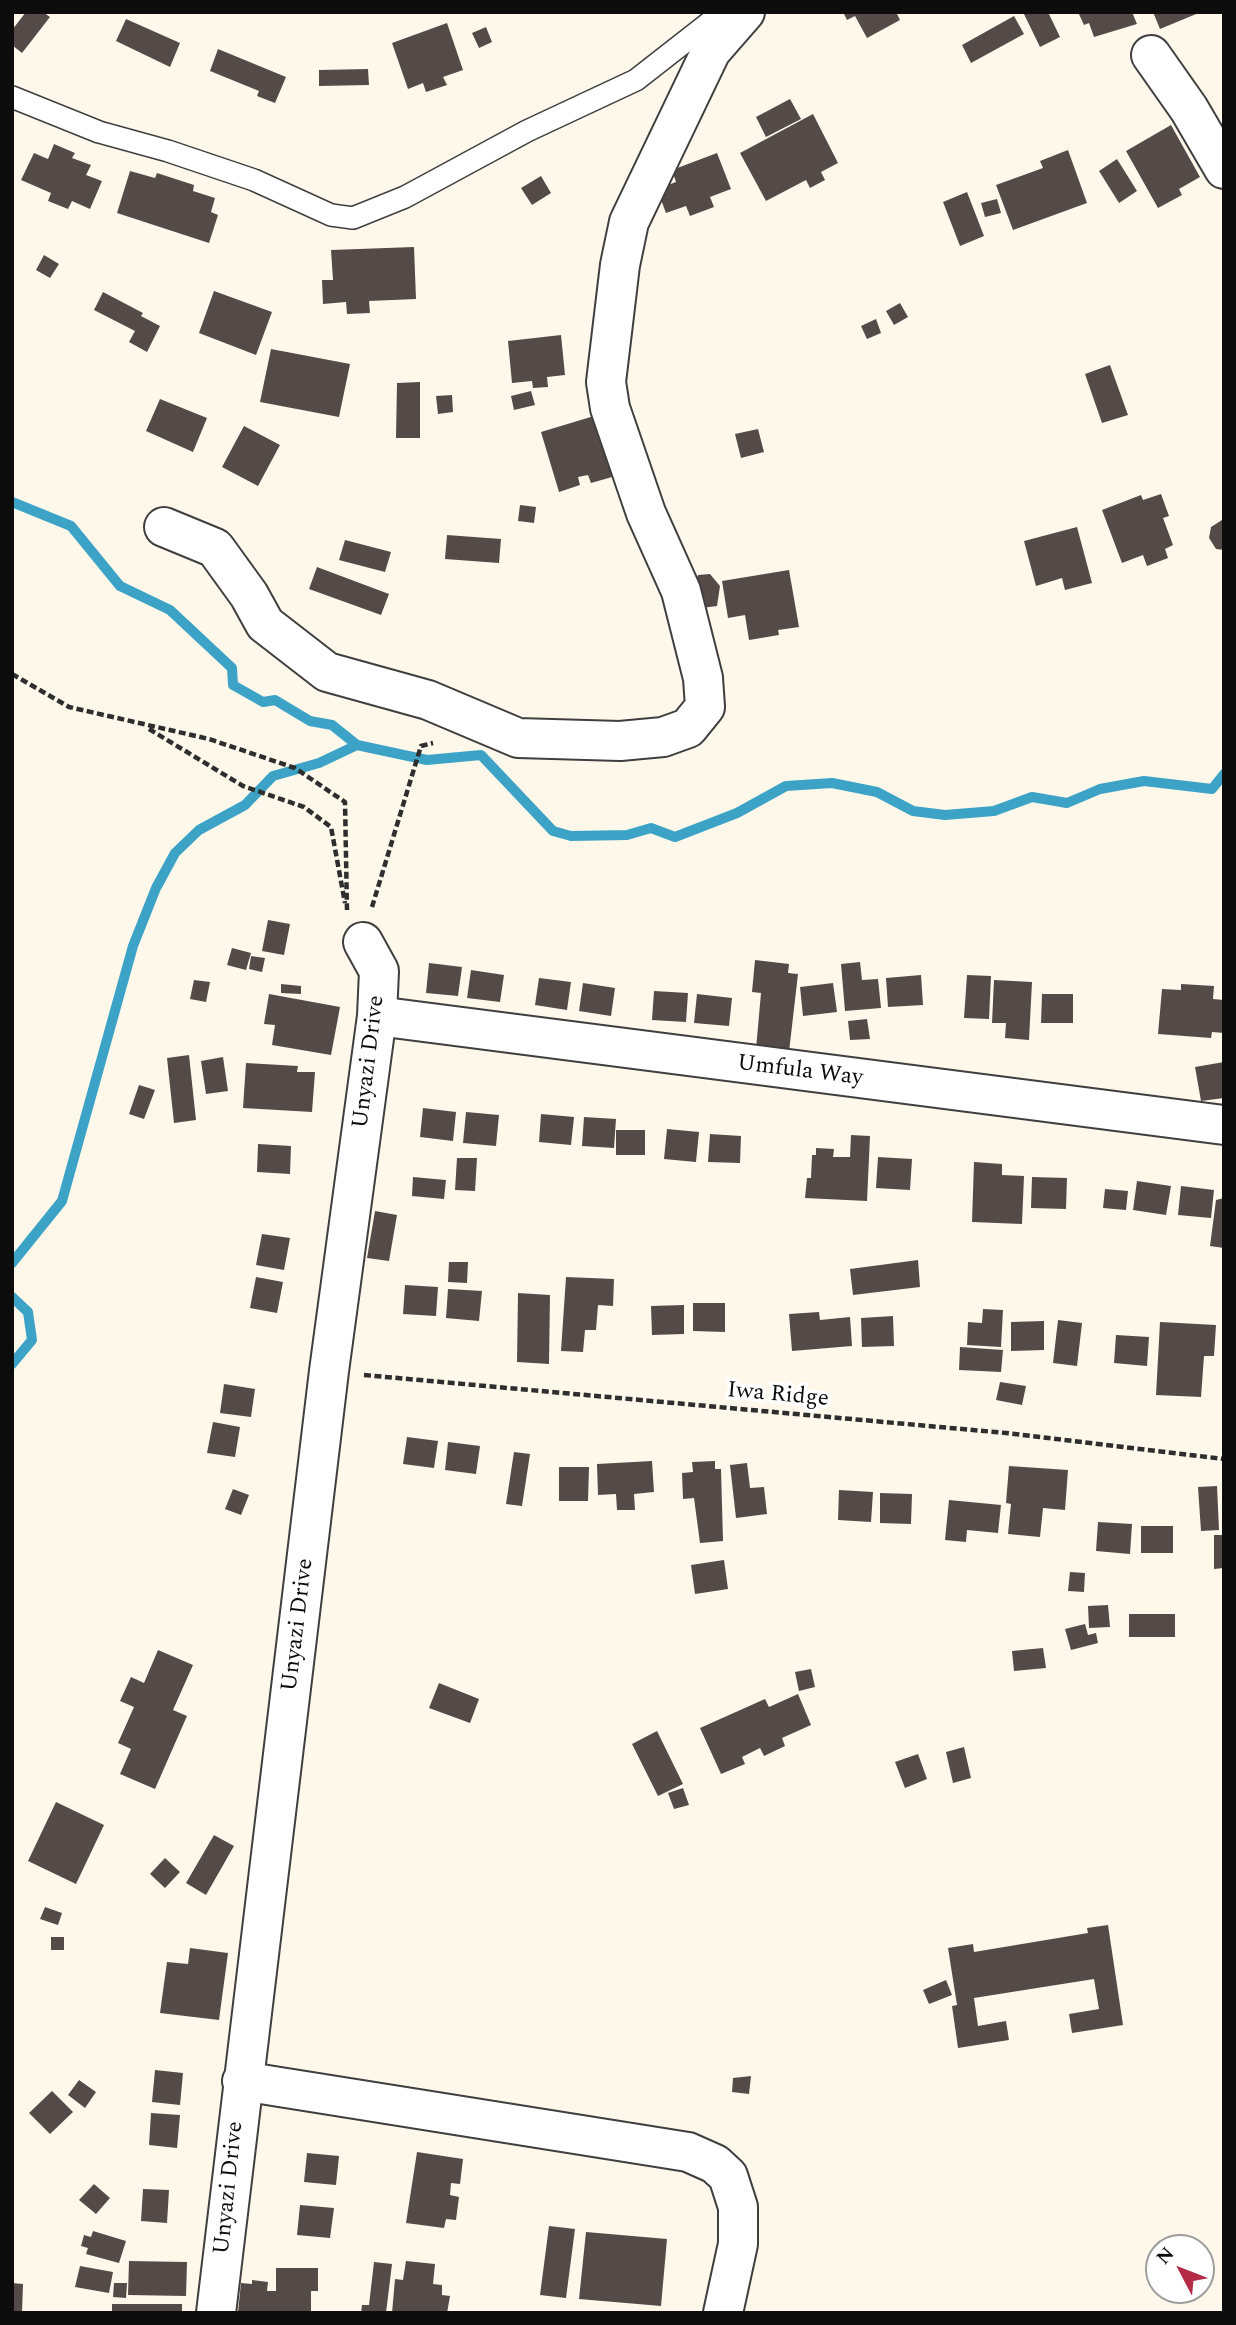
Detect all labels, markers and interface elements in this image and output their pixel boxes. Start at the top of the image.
street label: Unyazi Drive [348,994,392,1130]
street label: Umfula Way [735,1051,865,1093]
street label: Iwa Ridge [726,1378,830,1414]
street label: Unyazi Drive [277,1557,321,1693]
street label: Unyazi Drive [209,2120,251,2256]
north arrow [1145,2234,1215,2304]
text: N [1150,2240,1181,2271]

